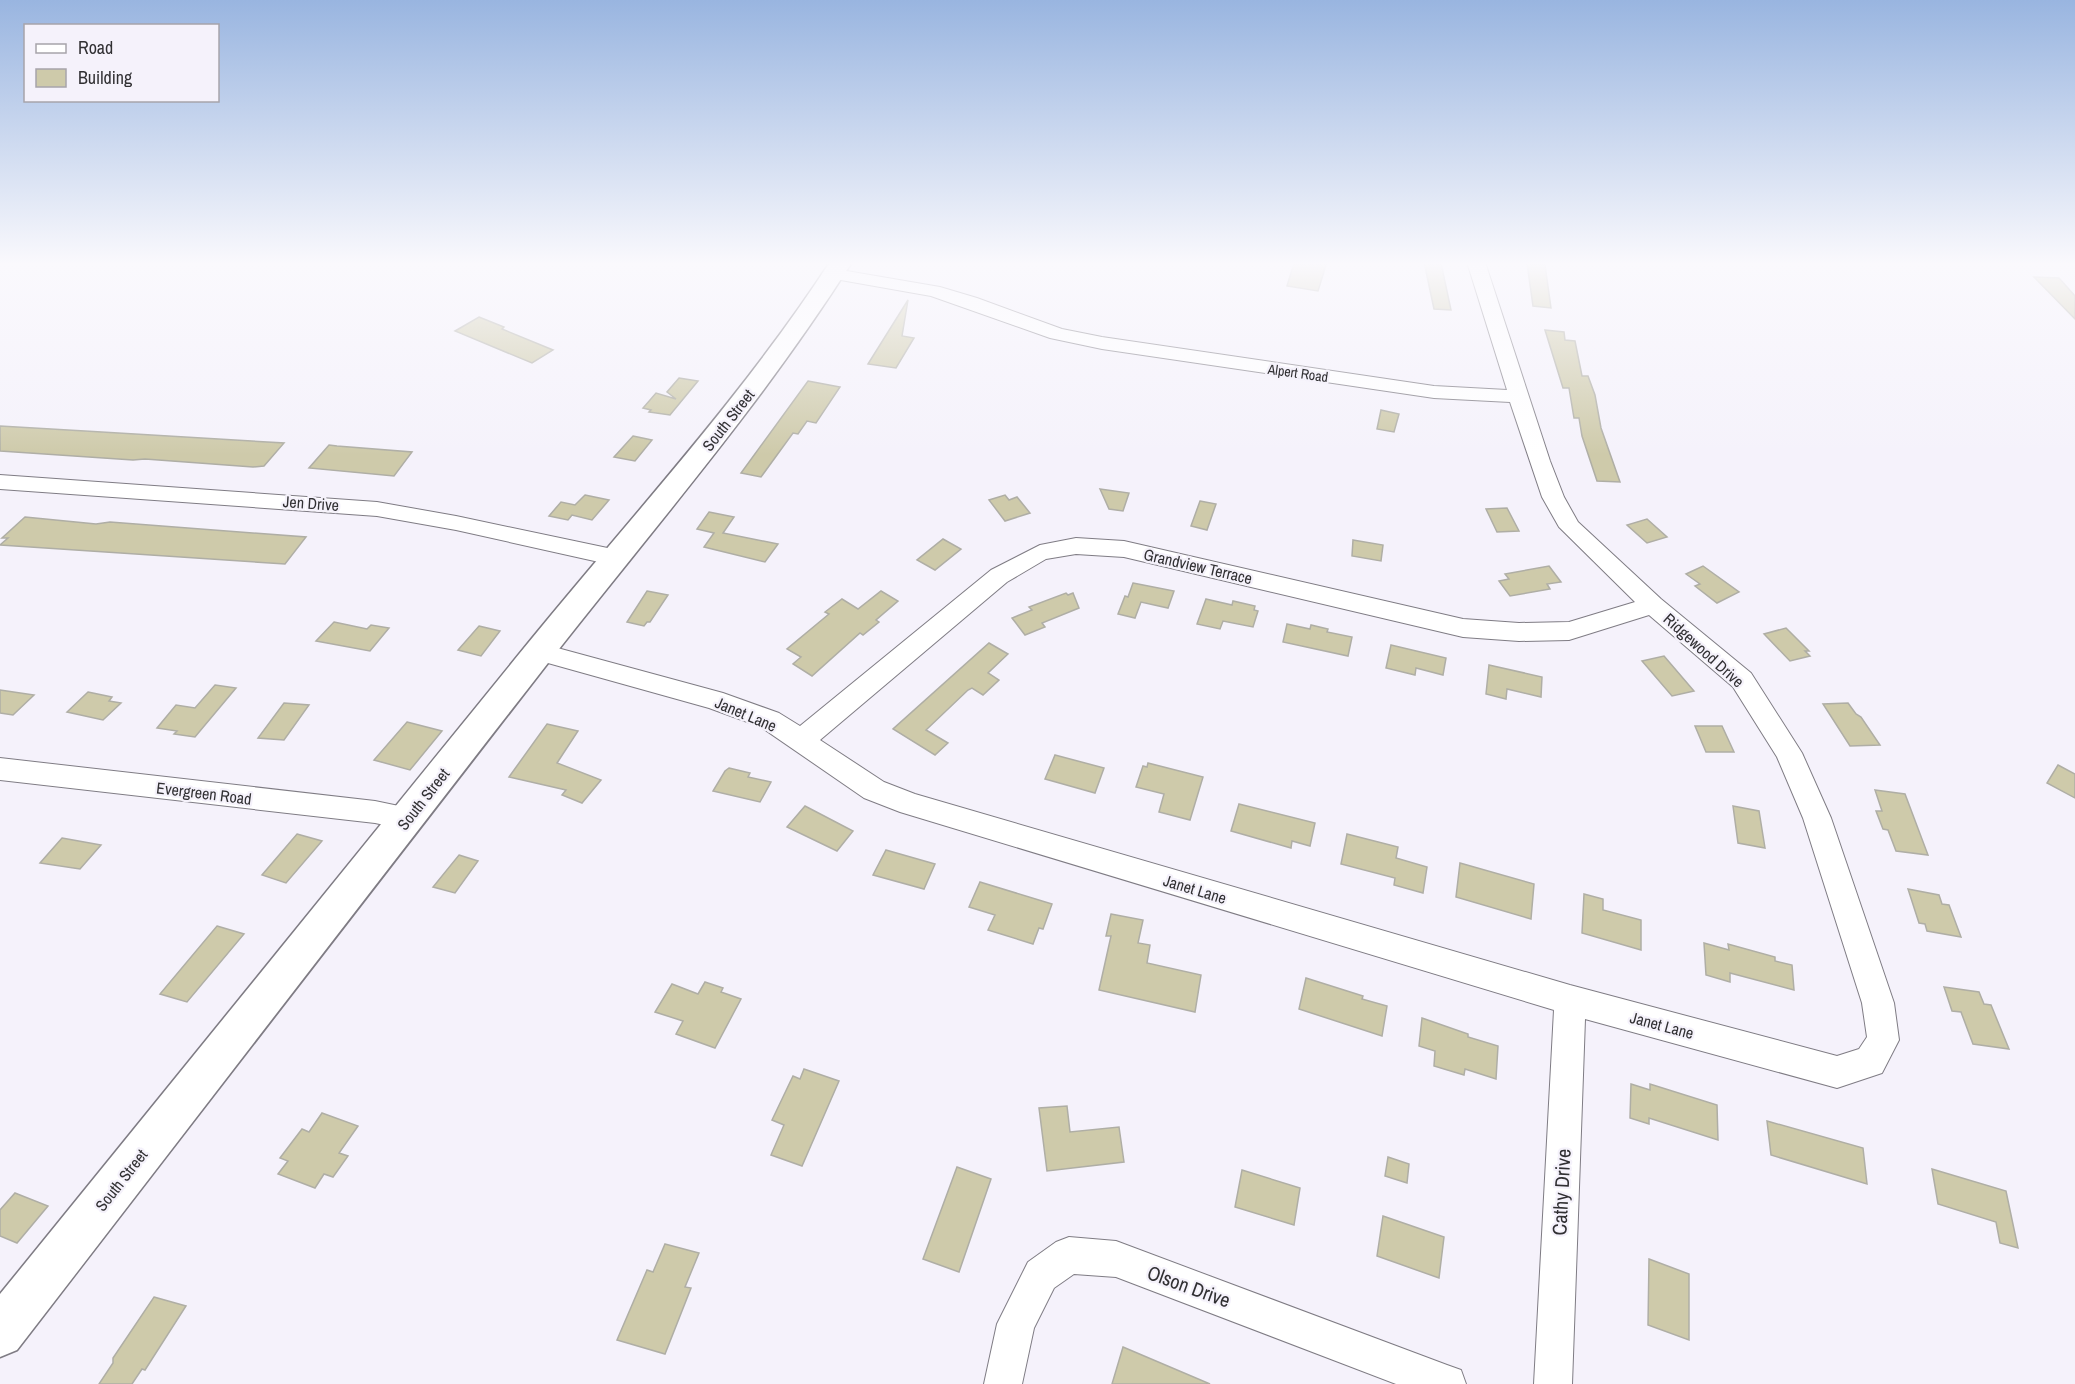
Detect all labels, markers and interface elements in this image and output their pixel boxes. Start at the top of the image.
legend [24,24,219,102]
text: Road [78,35,113,60]
text: Building [78,65,133,90]
street label: Alpert Road [1266,360,1329,386]
street label: South Street [697,384,759,456]
street label: Jen Drive [282,490,340,516]
street label: Grandview Terrace [1142,543,1254,589]
street label: Ridgewood Drive [1659,608,1749,692]
street label: Janet Lane [712,691,780,737]
street label: South Street [392,763,454,835]
street label: Evergreen Road [155,776,253,810]
street label: Janet Lane [1161,869,1229,909]
street label: Janet Lane [1628,1006,1696,1044]
street label: South Street [90,1144,152,1216]
street label: Cathy Drive [1545,1148,1577,1236]
street label: Olson Drive [1144,1259,1234,1313]

